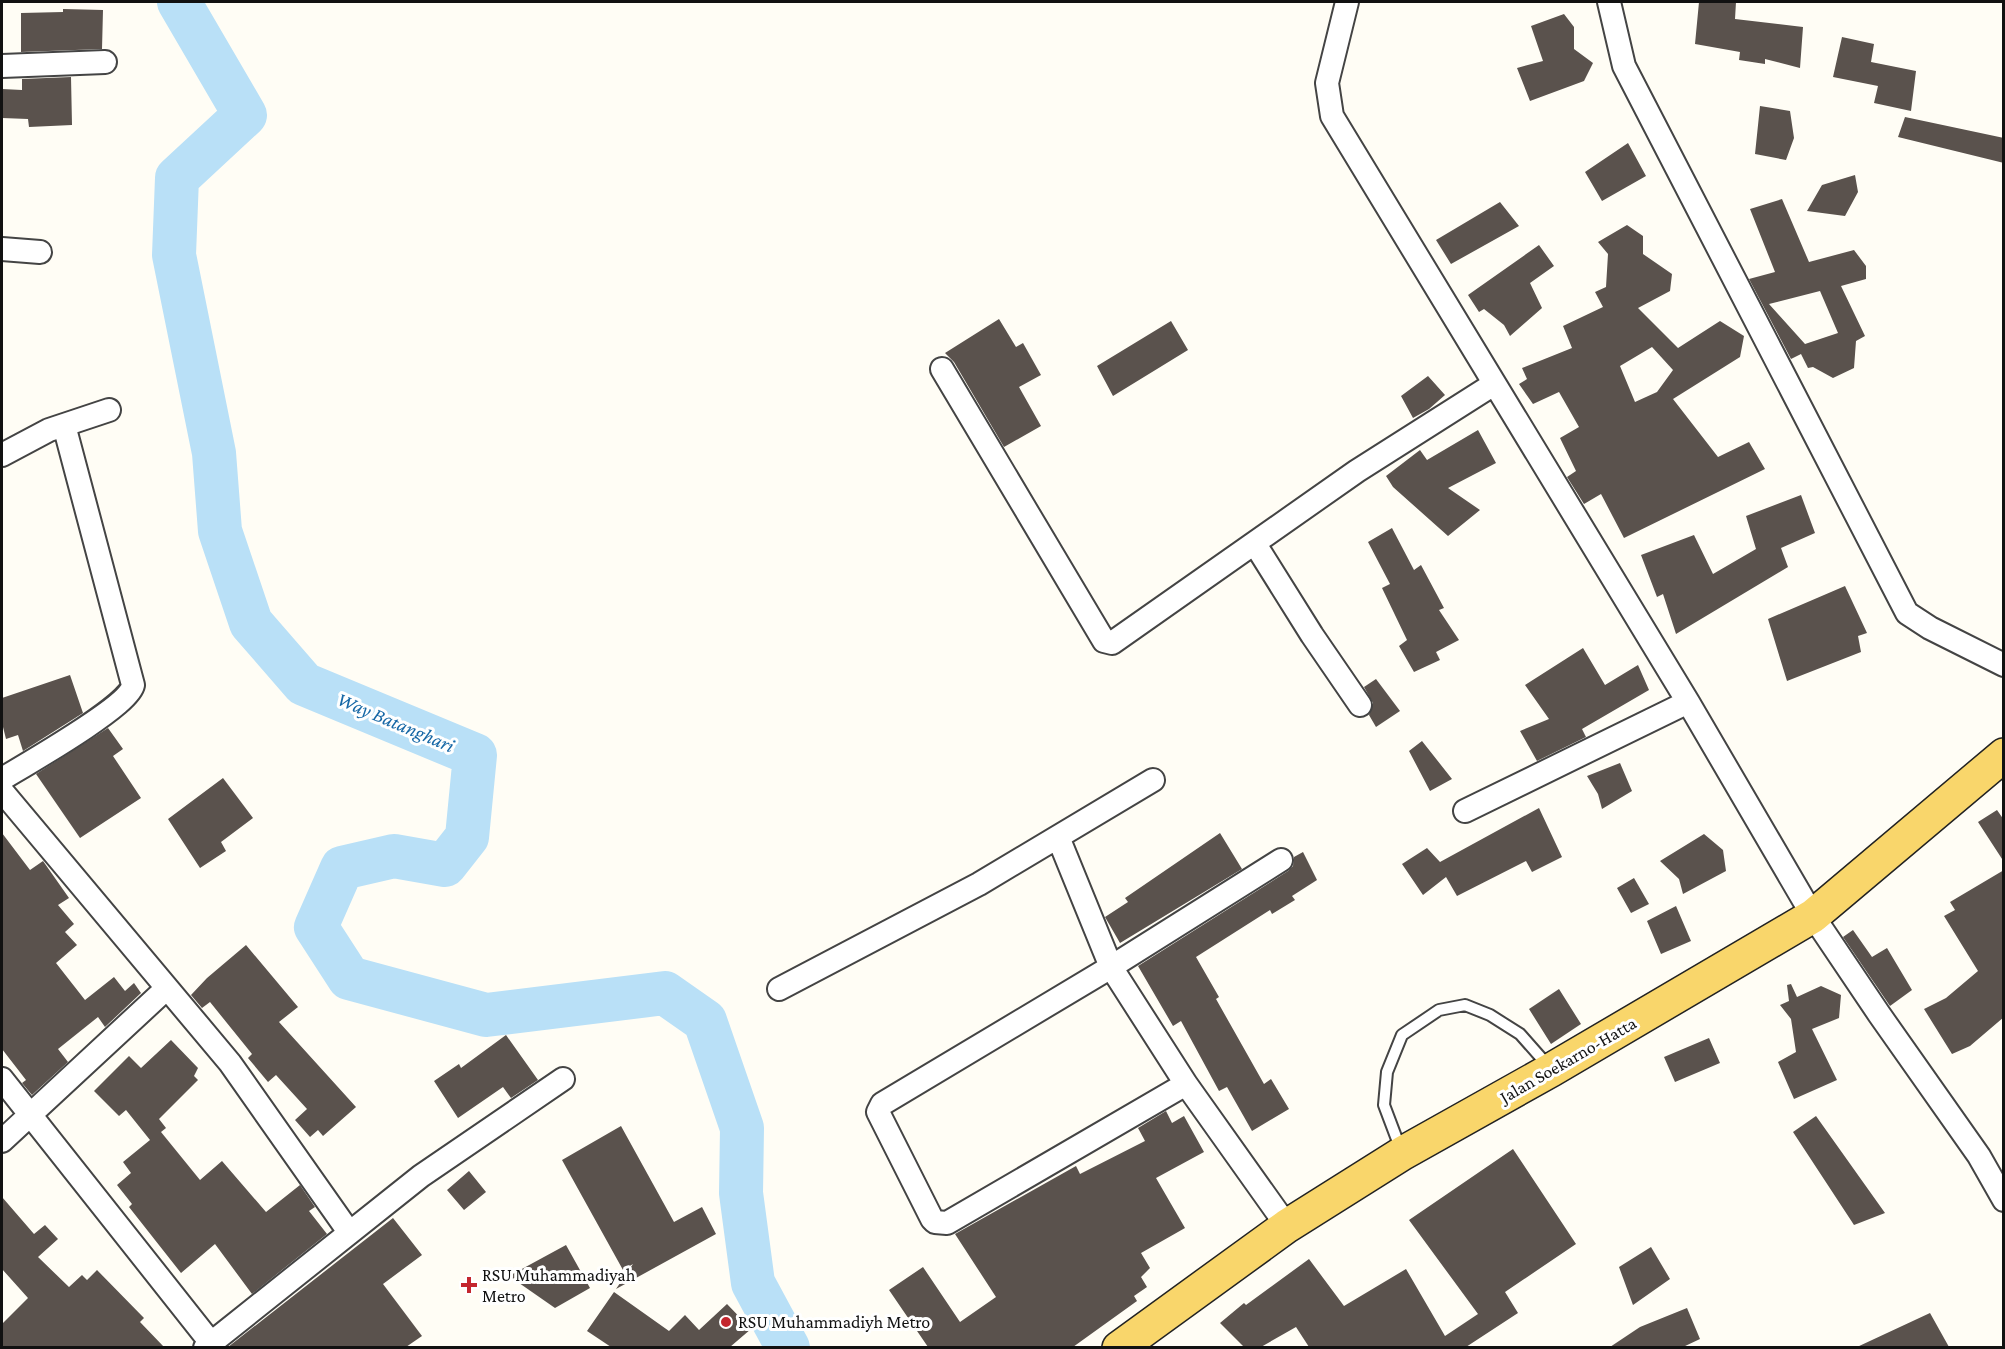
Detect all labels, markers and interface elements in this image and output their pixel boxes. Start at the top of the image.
water label: Way Batanghari [334,687,458,758]
street label: Jalan Soekarno-Hatta [1495,1013,1640,1108]
place label: RSU Muhammadiyah Metro [482,1265,636,1306]
marker: RSU Muhammadiyah Metro [460,1276,478,1294]
place label: RSU Muhammadiyh Metro [738,1312,930,1332]
marker: RSU Muhammadiyh Metro [719,1315,733,1329]

